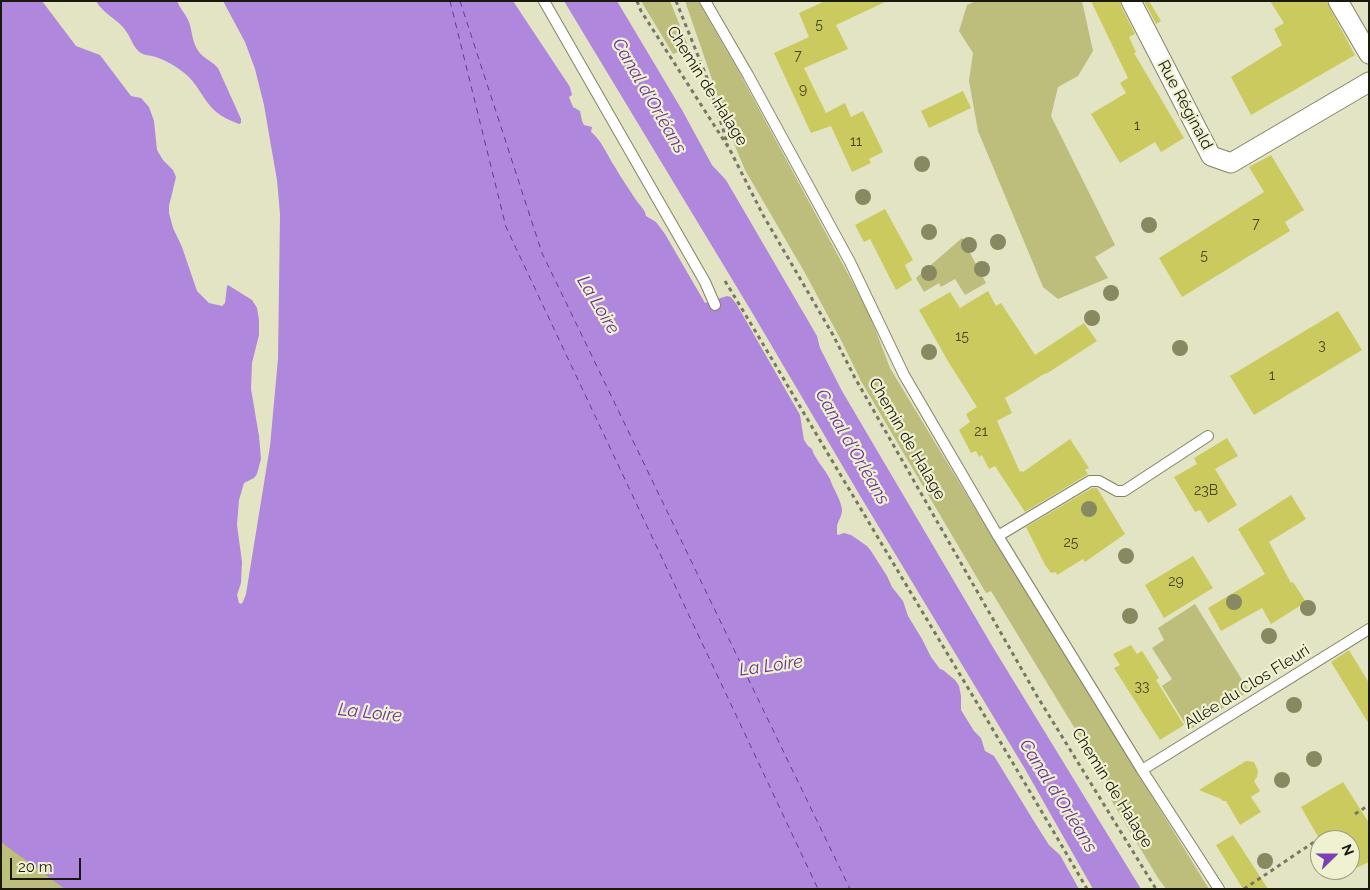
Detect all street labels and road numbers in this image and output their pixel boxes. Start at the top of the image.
street label: Chemin de Halage [662,23,752,149]
street label: Rue Réginald [1153,57,1217,153]
street label: Chemin de Halage [864,375,950,503]
street label: Allée du Clos Fleuri [1181,641,1313,733]
street label: Chemin de Halage [1067,725,1157,851]

